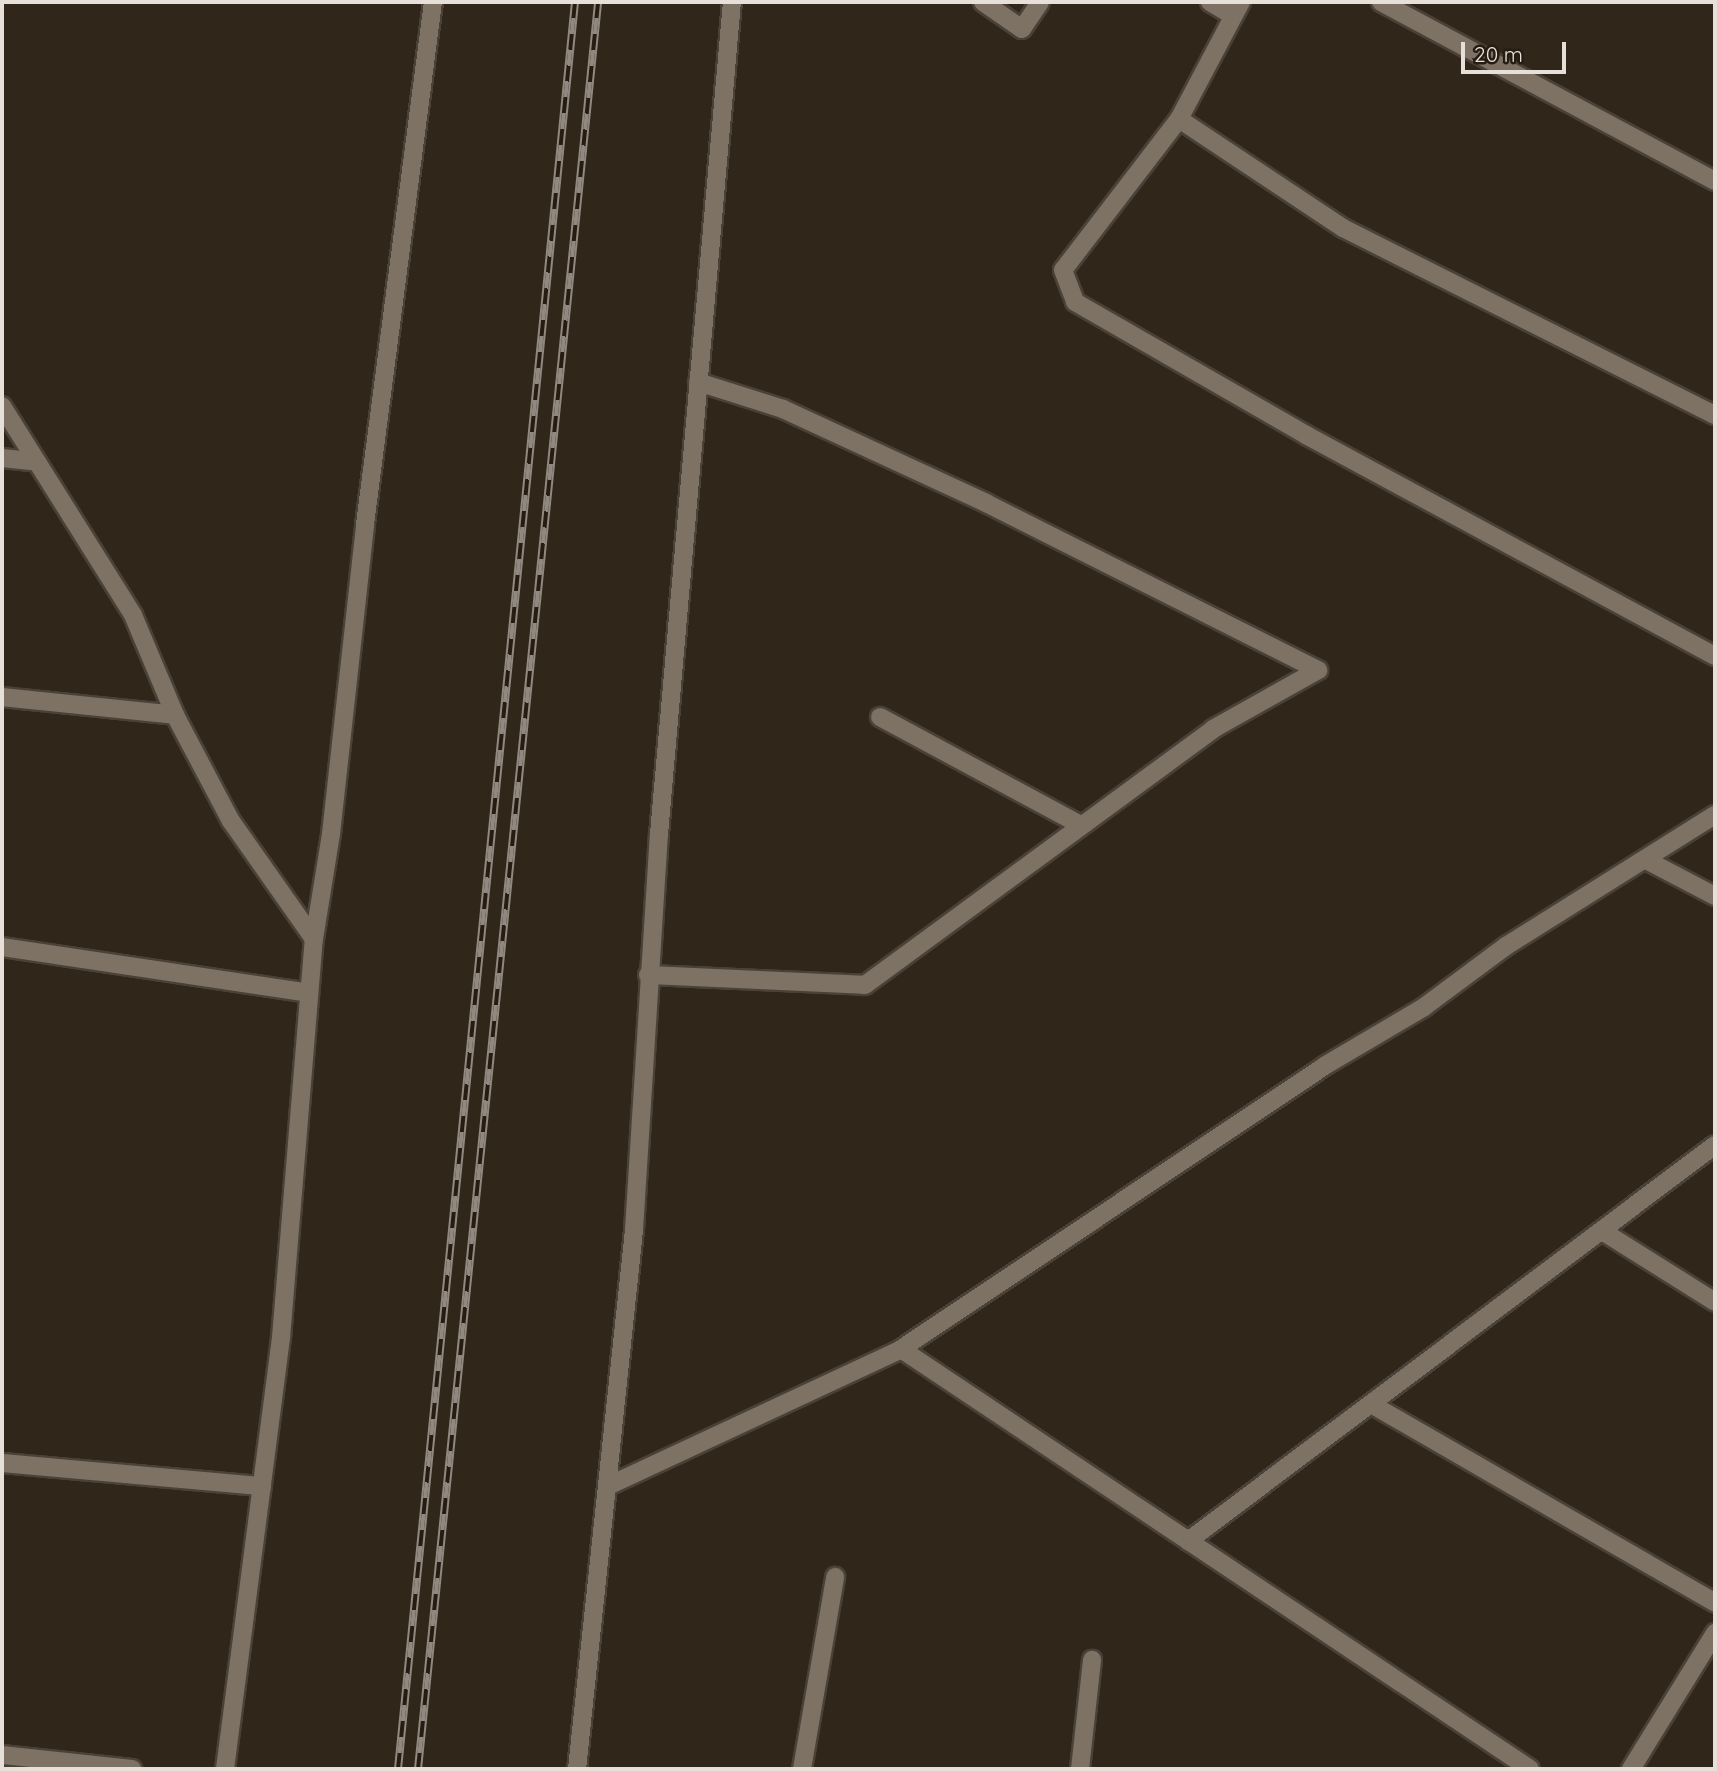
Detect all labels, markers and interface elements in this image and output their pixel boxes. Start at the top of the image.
scale bar [1465,28,1570,72]
text: 20 m [1474,41,1523,67]

